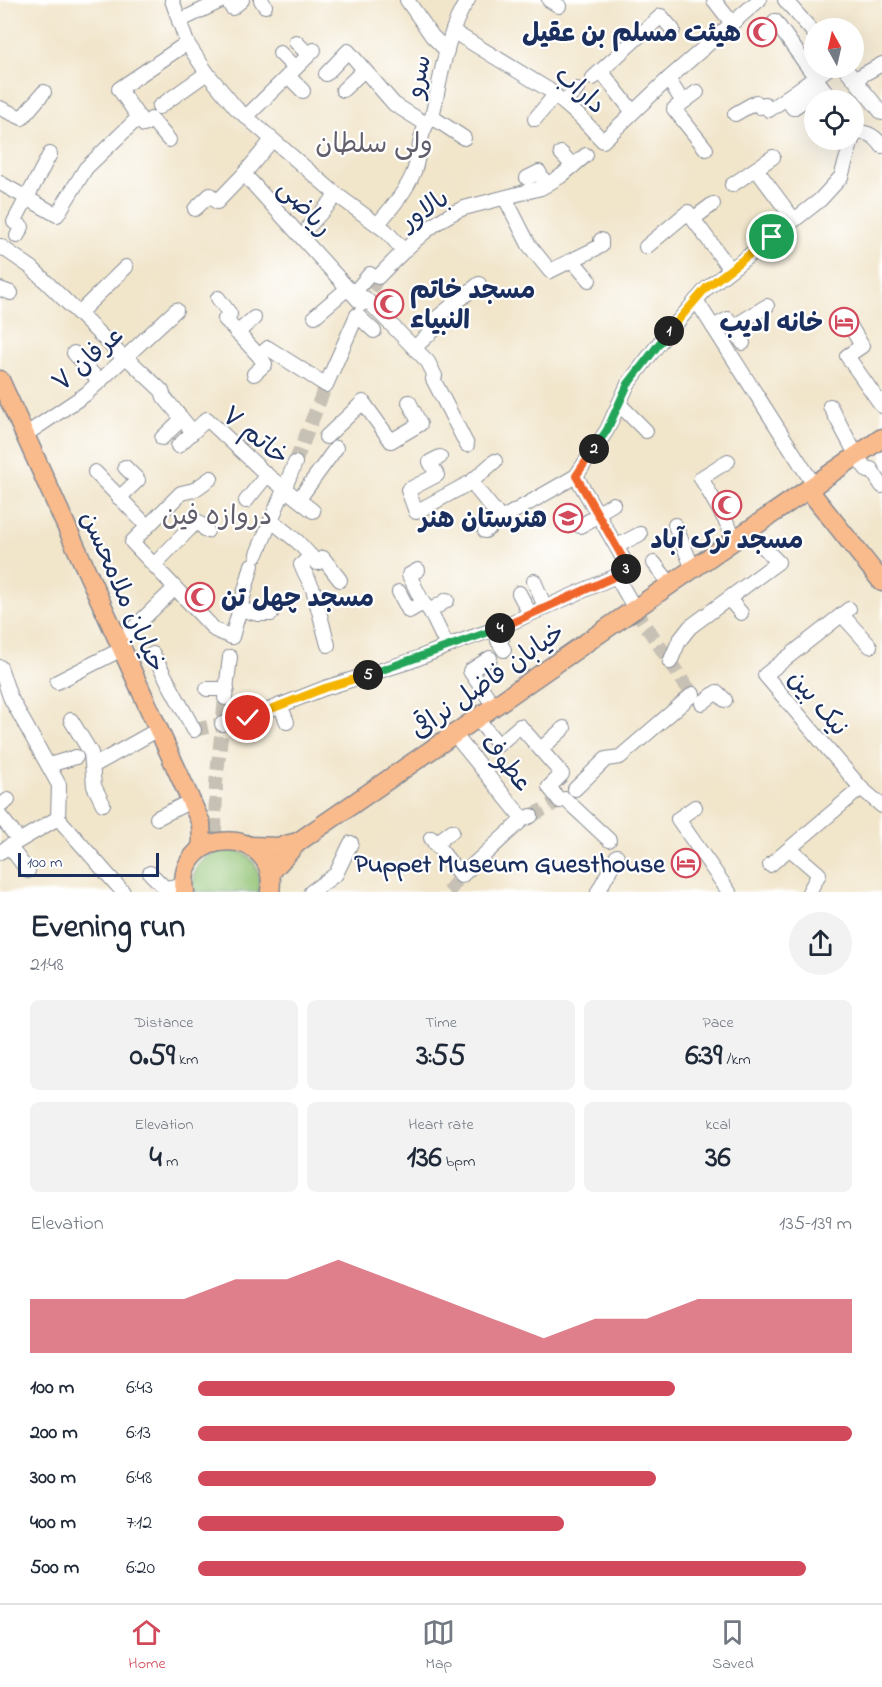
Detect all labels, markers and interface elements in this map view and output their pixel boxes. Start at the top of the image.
place label: هیئت مسلم بن عقیل [522,16,741,54]
mosque icon: هیئت مسلم بن عقیل [746,16,778,48]
north arrow [804,18,864,78]
map controls [804,18,864,150]
street label: سرو [396,51,443,103]
street label: داراب [545,58,613,125]
button: locate [804,90,864,150]
district label: ولی سلطان [315,126,433,165]
street label: ریاضی [267,172,340,246]
street label: بالاور [392,181,458,243]
pin [746,211,797,262]
icon: arrive [755,220,788,253]
place label: مسجد خاتم النبیاء [410,273,535,341]
mosque icon: مسجد خاتم النبیاء [373,288,405,320]
place label: خانه ادیب [720,306,823,344]
hotel icon: خانه ادیب [828,306,860,338]
pin: 1 [654,316,684,346]
street label: عرفان ۷ [45,318,133,402]
text: 1 [666,319,672,343]
street label: خاتم ۷ [212,398,296,476]
pin: 2 [579,434,609,464]
text: 2 [590,437,598,461]
mosque icon: مسجد ترک آباد [711,489,743,521]
district label: دروازه فین [162,498,272,537]
place label: هنرستان هنر [417,502,547,540]
school or university icon: هنرستان هنر [552,502,584,534]
street label: خیابان ملامحسن [69,505,174,679]
place label: مسجد ترک آباد [651,523,803,561]
pin: 3 [611,554,641,584]
text: 3 [623,557,629,581]
mosque icon: مسجد چهل تن [184,581,216,613]
place label: مسجد چهل تن [221,581,374,619]
pin: 4 [485,613,515,643]
street label: خیابان فاضل نراقی [404,615,574,750]
text: 4 [497,616,503,640]
pin: 5 [353,660,383,690]
street label: نیک بین [777,662,856,746]
text: 5 [363,663,373,687]
pin [222,692,273,743]
icon: check [231,701,264,734]
street label: عطوف [469,726,540,801]
place label: Puppet Museum Guesthouse [354,847,666,885]
hotel icon: Puppet Museum Guesthouse [670,847,702,879]
scale bar [18,850,159,878]
text: 100 m [27,851,62,875]
text: Evening run [30,904,185,952]
button: share [789,912,852,975]
text: 21:48 [30,951,64,980]
text: Distance [135,1011,193,1035]
text: Time [425,1011,457,1035]
text: Pace [702,1011,734,1035]
text: 0.59 [130,1035,175,1079]
text: 3:55 [416,1035,466,1079]
text: 6:39 [685,1035,722,1079]
text: km [175,1048,198,1072]
text: /km [722,1048,751,1072]
text: Elevation [135,1113,193,1137]
text: Heart rate [408,1113,474,1137]
text: kcal [705,1113,731,1137]
text: 4 [150,1137,162,1181]
text: 136 [407,1137,442,1181]
text: 36 [705,1137,731,1181]
text: m [162,1150,178,1174]
text: bpm [442,1150,475,1174]
text: Elevation [30,1210,104,1239]
text: 135–139 m [779,1210,852,1239]
text: 100 m [30,1374,74,1403]
text: 6:43 [126,1374,153,1403]
text: 200 m [30,1419,78,1448]
text: 6:13 [126,1419,151,1448]
text: 300 m [30,1464,76,1493]
text: 6:48 [126,1464,152,1493]
text: 400 m [30,1509,76,1538]
text: 7:12 [126,1509,152,1538]
text: 500 m [30,1554,79,1583]
text: 6:20 [126,1554,155,1583]
tab: Home [128,1616,166,1676]
tab: Map [422,1616,455,1676]
tab: Saved [712,1616,754,1676]

